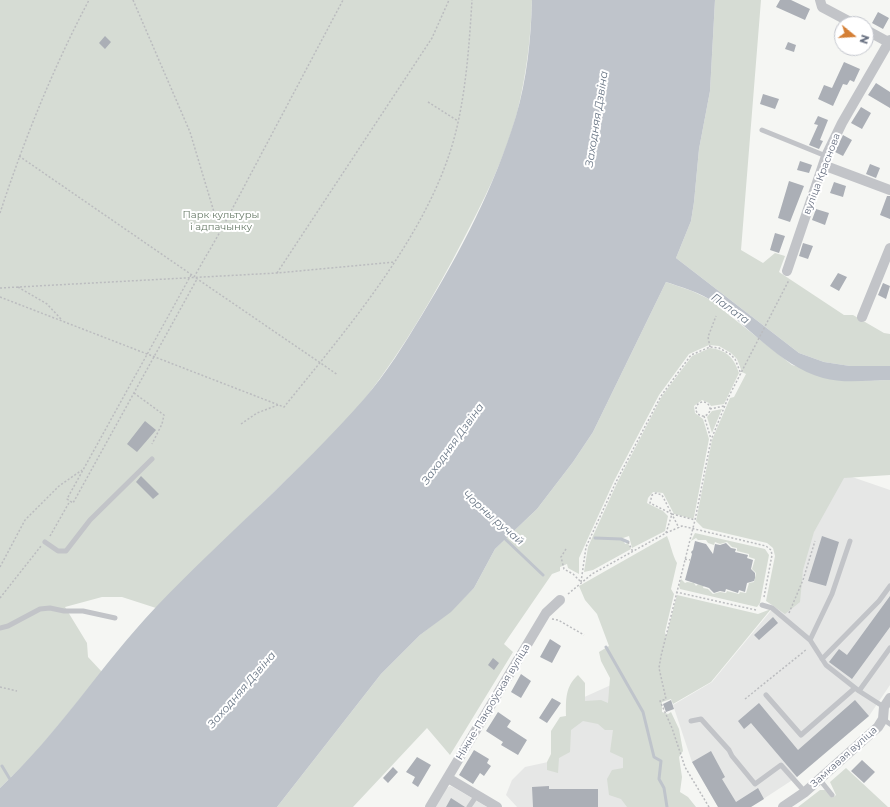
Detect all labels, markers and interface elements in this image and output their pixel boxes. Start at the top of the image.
north arrow [834,16,874,56]
text: N [856,33,872,46]
water label: Заходняя Дзвіна [583,70,611,168]
street label: вуліца Краснова [801,132,843,216]
park label: Парк культуры і адпачынку [183,209,259,232]
water label: Палата [708,291,752,327]
water label: Заходняя Дзвіна [419,401,487,487]
water label: Чорны ручай [460,488,526,548]
street label: Ніжне-Пакроўская вуліца [453,642,533,762]
water label: Заходняя Дзвіна [205,649,279,731]
street label: Замкавая вуліца [808,724,880,790]

